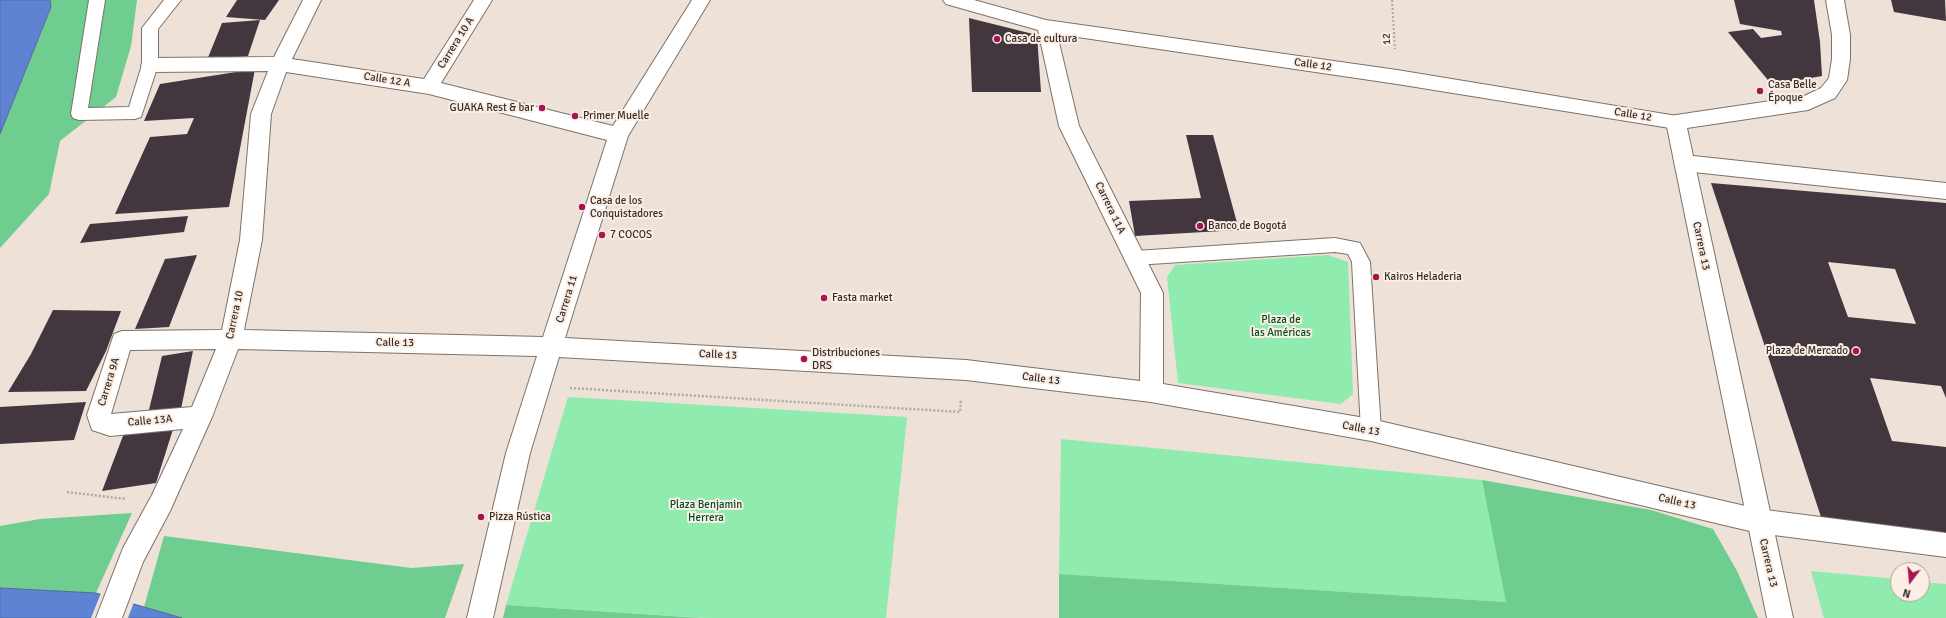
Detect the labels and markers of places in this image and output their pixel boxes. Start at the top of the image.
place label: Casa de cultura [1005,32,1077,46]
marker: Casa de cultura [992,34,1002,44]
place label: Casa Belle Époque [1768,78,1817,104]
marker: Casa Belle Époque [1755,86,1765,96]
place label: GUAKA Rest & bar [450,101,534,115]
marker: GUAKA Rest & bar [537,103,547,113]
place label: Primer Muelle [583,109,649,123]
marker: Primer Muelle [570,111,580,121]
place label: Casa de los Conquistadores [590,194,663,220]
marker: Casa de los Conquistadores [577,202,587,212]
place label: Banco de Bogotá [1208,219,1286,233]
marker: Banco de Bogotá [1195,221,1205,231]
place label: 7 COCOS [610,228,652,242]
marker: 7 COCOS [597,230,607,240]
place label: Kairos Heladeria [1384,270,1462,284]
marker: Kairos Heladeria [1371,272,1381,282]
place label: Fasta market [832,291,893,305]
marker: Fasta market [819,293,829,303]
place label: Plaza de Mercado [1766,344,1848,358]
place label: Distribuciones DRS [812,346,880,372]
marker: Plaza de Mercado [1851,346,1861,356]
marker: Distribuciones DRS [799,354,809,364]
place label: Pizza Rústica [489,510,551,524]
marker: Pizza Rústica [476,512,486,522]

